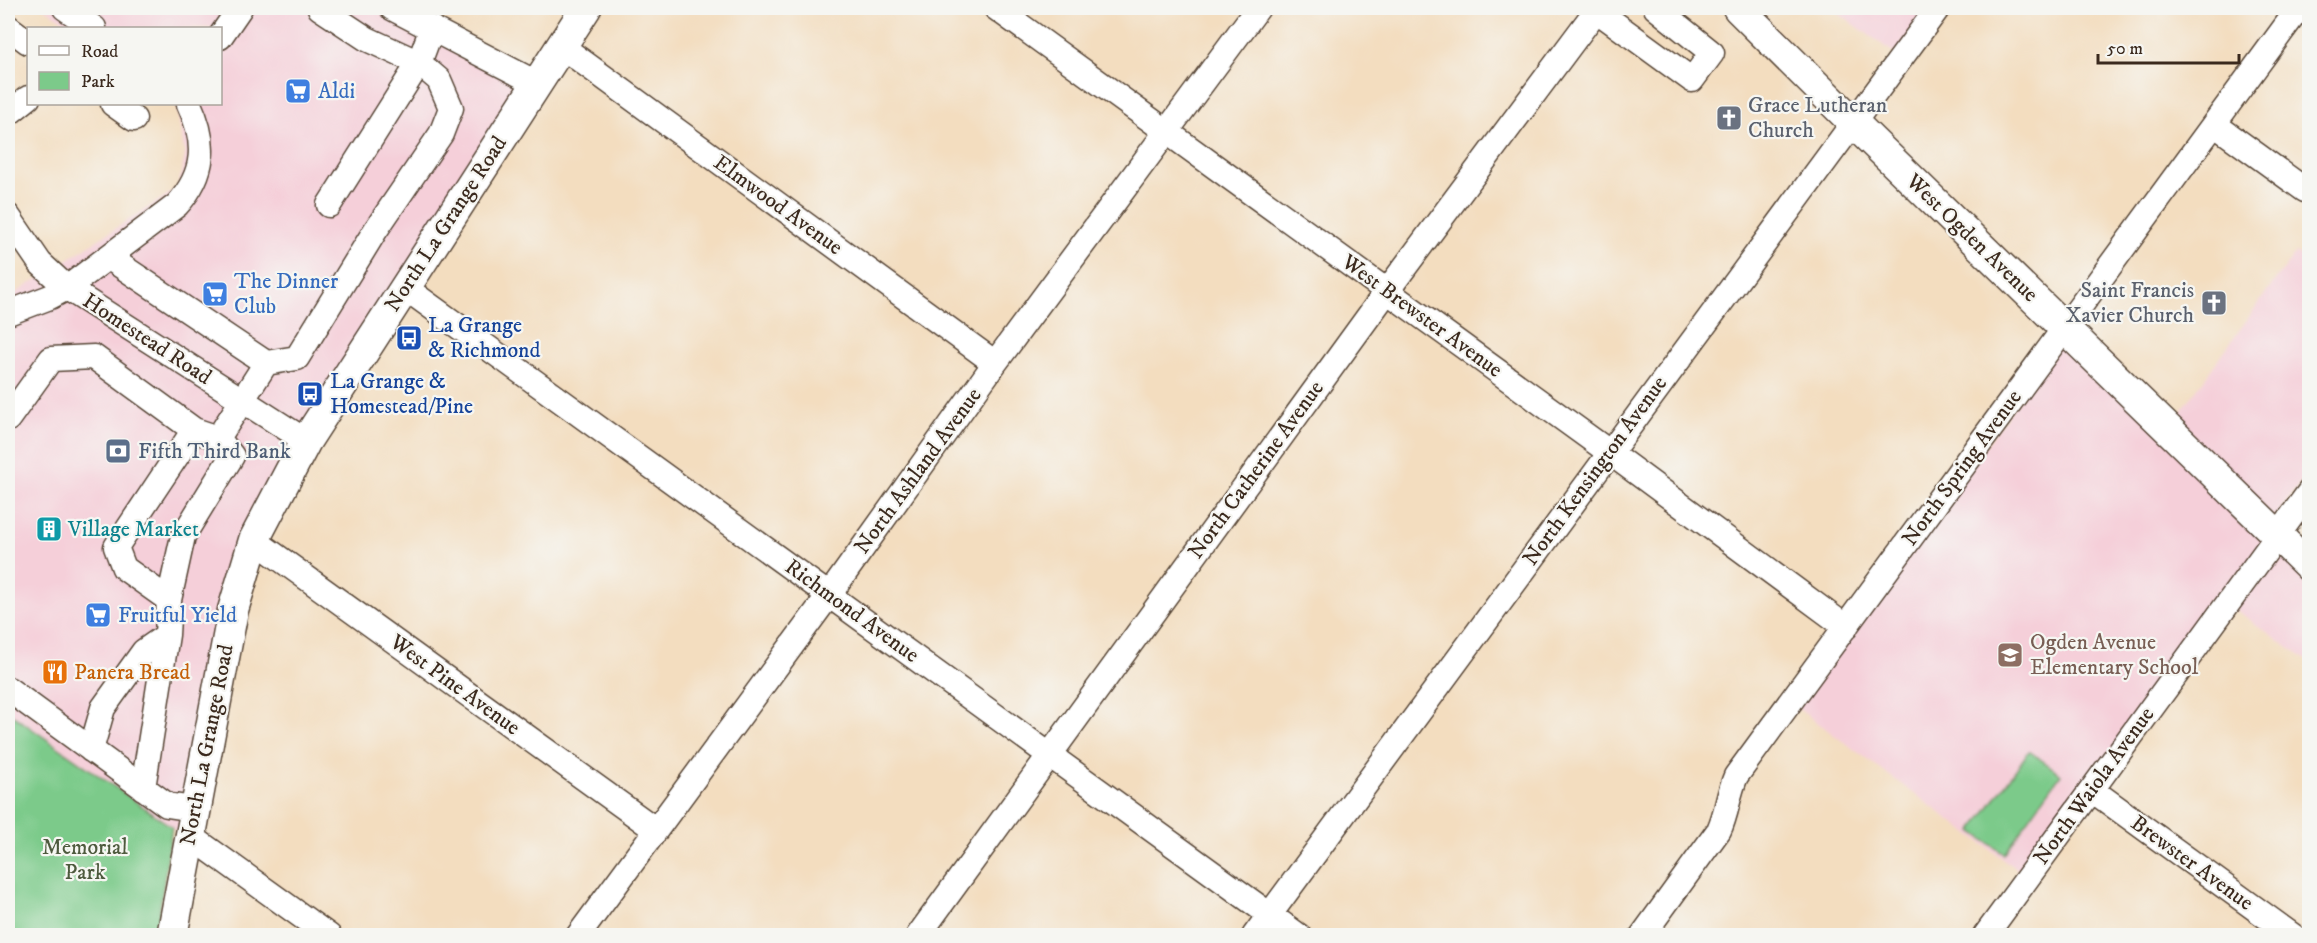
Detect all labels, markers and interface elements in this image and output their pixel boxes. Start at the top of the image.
legend [27,27,222,105]
scale bar [2098,27,2239,65]
text: 50 m [2107,38,2143,60]
text: Road [81,41,118,63]
text: Park [81,71,115,93]
supermarket icon: Aldi [283,76,313,106]
place label: Aldi [318,78,355,105]
place label: Grace Lutheran Church [1748,92,1888,144]
church icon: Grace Lutheran Church [1714,103,1744,133]
street label: North La Grange Road [379,131,513,317]
street label: Elmwood Avenue [708,149,848,261]
street label: West Ogden Avenue [1900,167,2044,308]
street label: West Brewster Avenue [1335,248,1508,383]
place label: The Dinner Club [234,268,339,320]
place label: Saint Francis Xavier Church [2066,277,2194,329]
supermarket icon: The Dinner Club [200,279,230,309]
street label: Homestead Road [77,287,217,391]
church icon: Saint Francis Xavier Church [2199,288,2229,318]
place label: La Grange & Richmond [428,312,541,364]
bus stop icon: La Grange & Richmond [394,323,424,353]
place label: La Grange & Homestead/Pine [330,368,473,420]
street label: North Kensington Avenue [1517,371,1673,571]
street label: North Catherine Avenue [1182,376,1330,564]
bus stop icon: La Grange & Homestead/Pine [295,379,325,409]
street label: North Ashland Avenue [849,383,987,559]
street label: North Spring Avenue [1896,385,2028,551]
bank icon: Fifth Third Bank [103,436,133,466]
place label: Fifth Third Bank [138,438,291,465]
building icon: Village Market [34,514,64,544]
place label: Village Market [67,516,199,543]
street label: Richmond Avenue [780,553,924,669]
supermarket icon: Fruitful Yield [83,600,113,630]
place label: Fruitful Yield [118,602,237,629]
street label: West Pine Avenue [384,628,525,741]
place label: Ogden Avenue Elementary School [2030,629,2199,681]
school or university icon: Ogden Avenue Elementary School [1995,640,2025,670]
street label: North La Grange Road [174,642,240,848]
restaurant icon: Panera Bread [40,657,70,687]
place label: Panera Bread [74,659,190,686]
street label: North Waiola Avenue [2028,702,2160,870]
street label: Brewster Avenue [2125,809,2259,917]
park label: Memorial Park [42,834,128,886]

